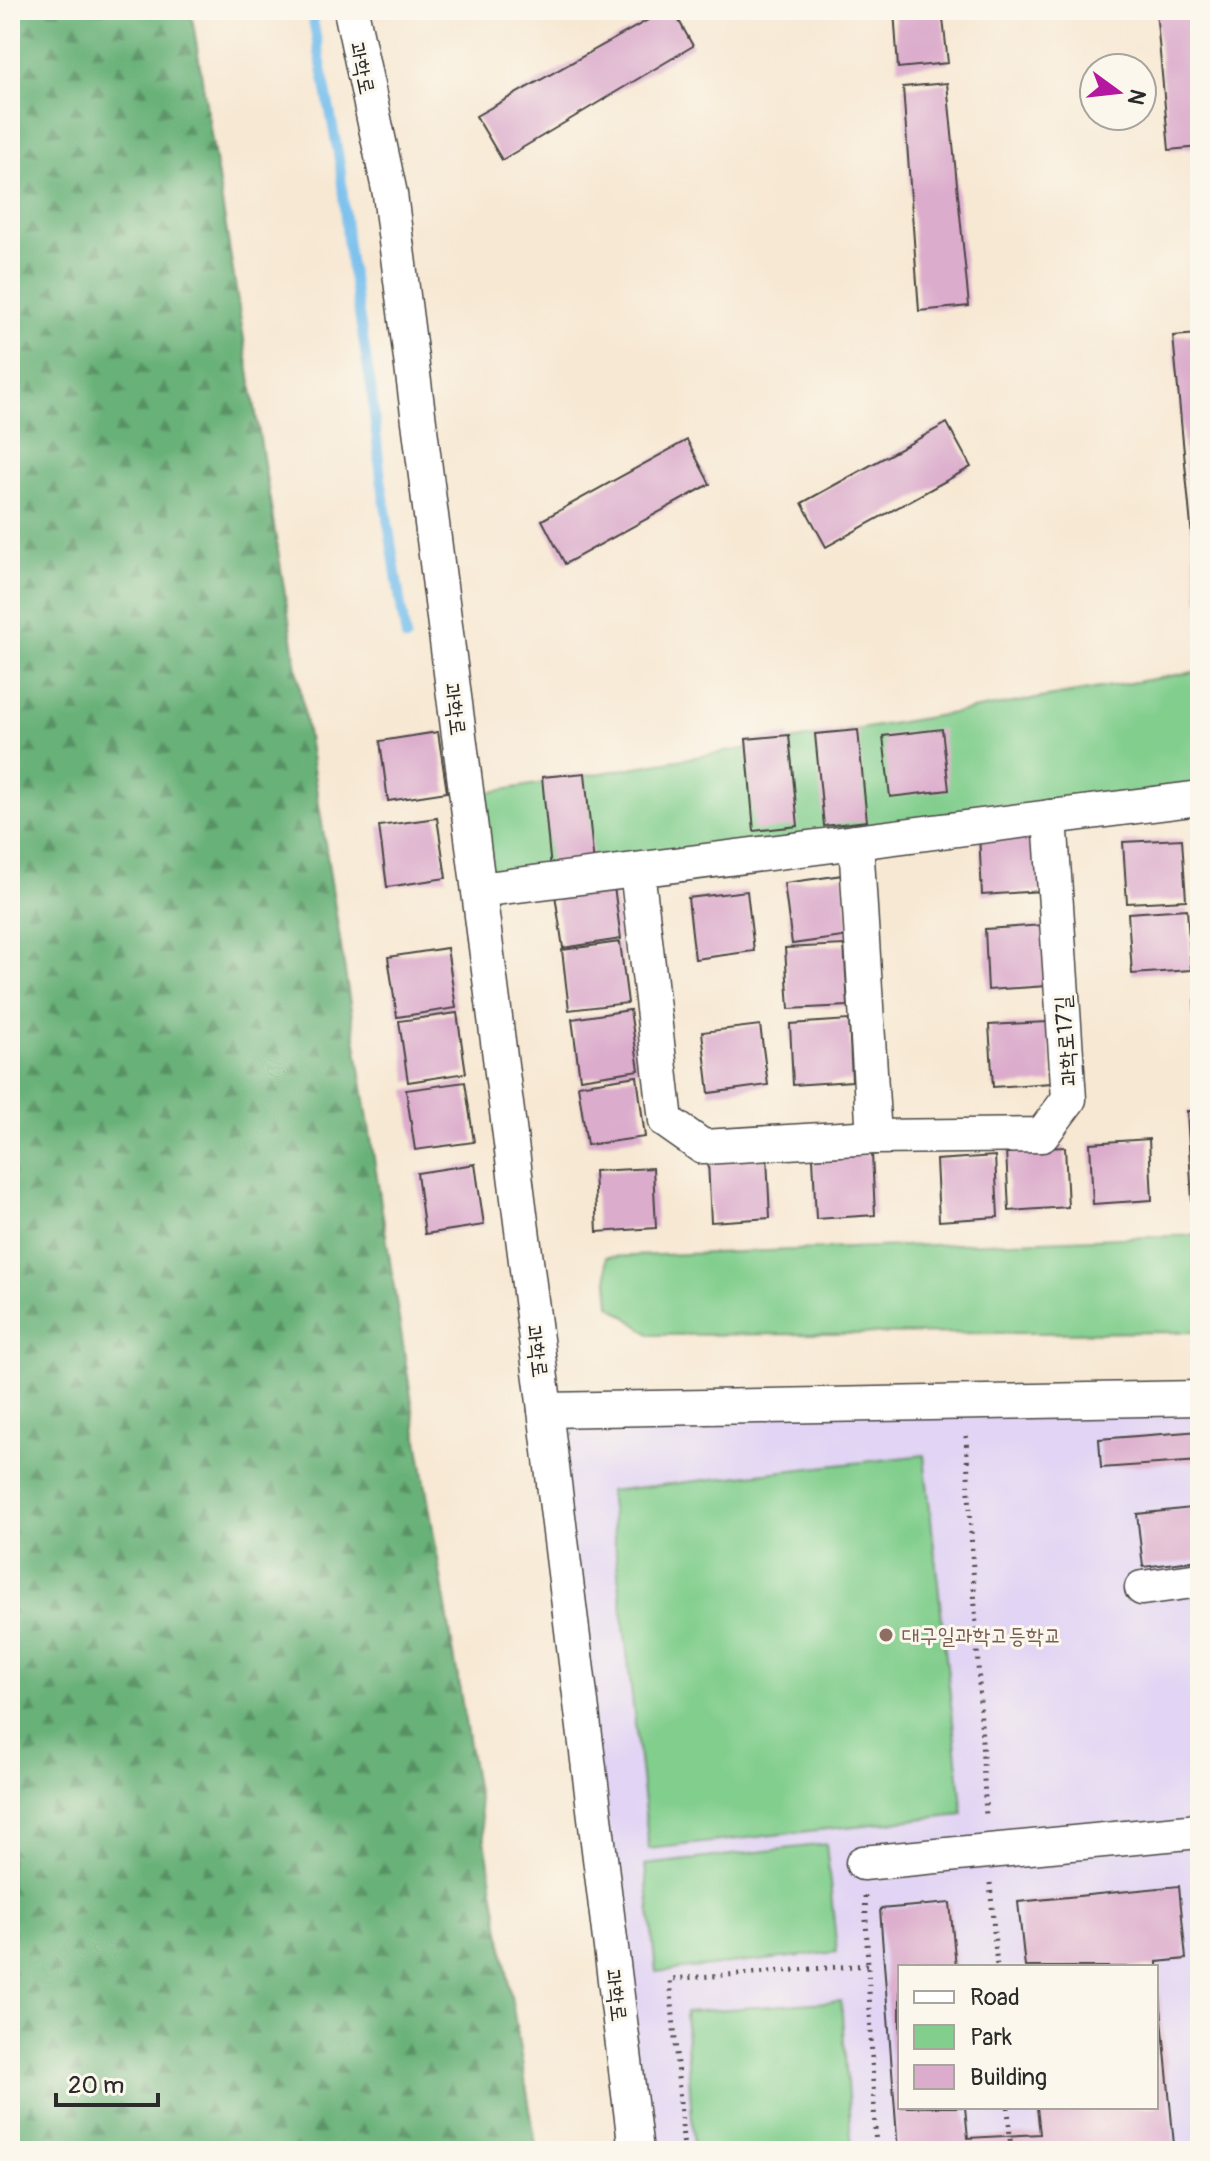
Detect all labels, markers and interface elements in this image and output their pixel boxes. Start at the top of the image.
street label: 과학로 [343,39,381,97]
north arrow [1078,52,1158,132]
text: N [1121,86,1152,108]
street label: 과학로 [438,681,472,737]
street label: 과학로17길 [1049,994,1083,1087]
street label: 과학로 [520,1323,554,1379]
place label: 대구일과학고등학교 [902,1622,1061,1650]
marker: 대구일과학고등학교 [877,1626,895,1644]
legend [898,1965,1158,2109]
street label: 과학로 [599,1967,633,2023]
text: Road [970,1983,1020,2012]
text: Park [970,2023,1012,2052]
scale bar [56,2057,158,2107]
text: Building [970,2063,1047,2092]
text: 20 m [68,2071,124,2100]

